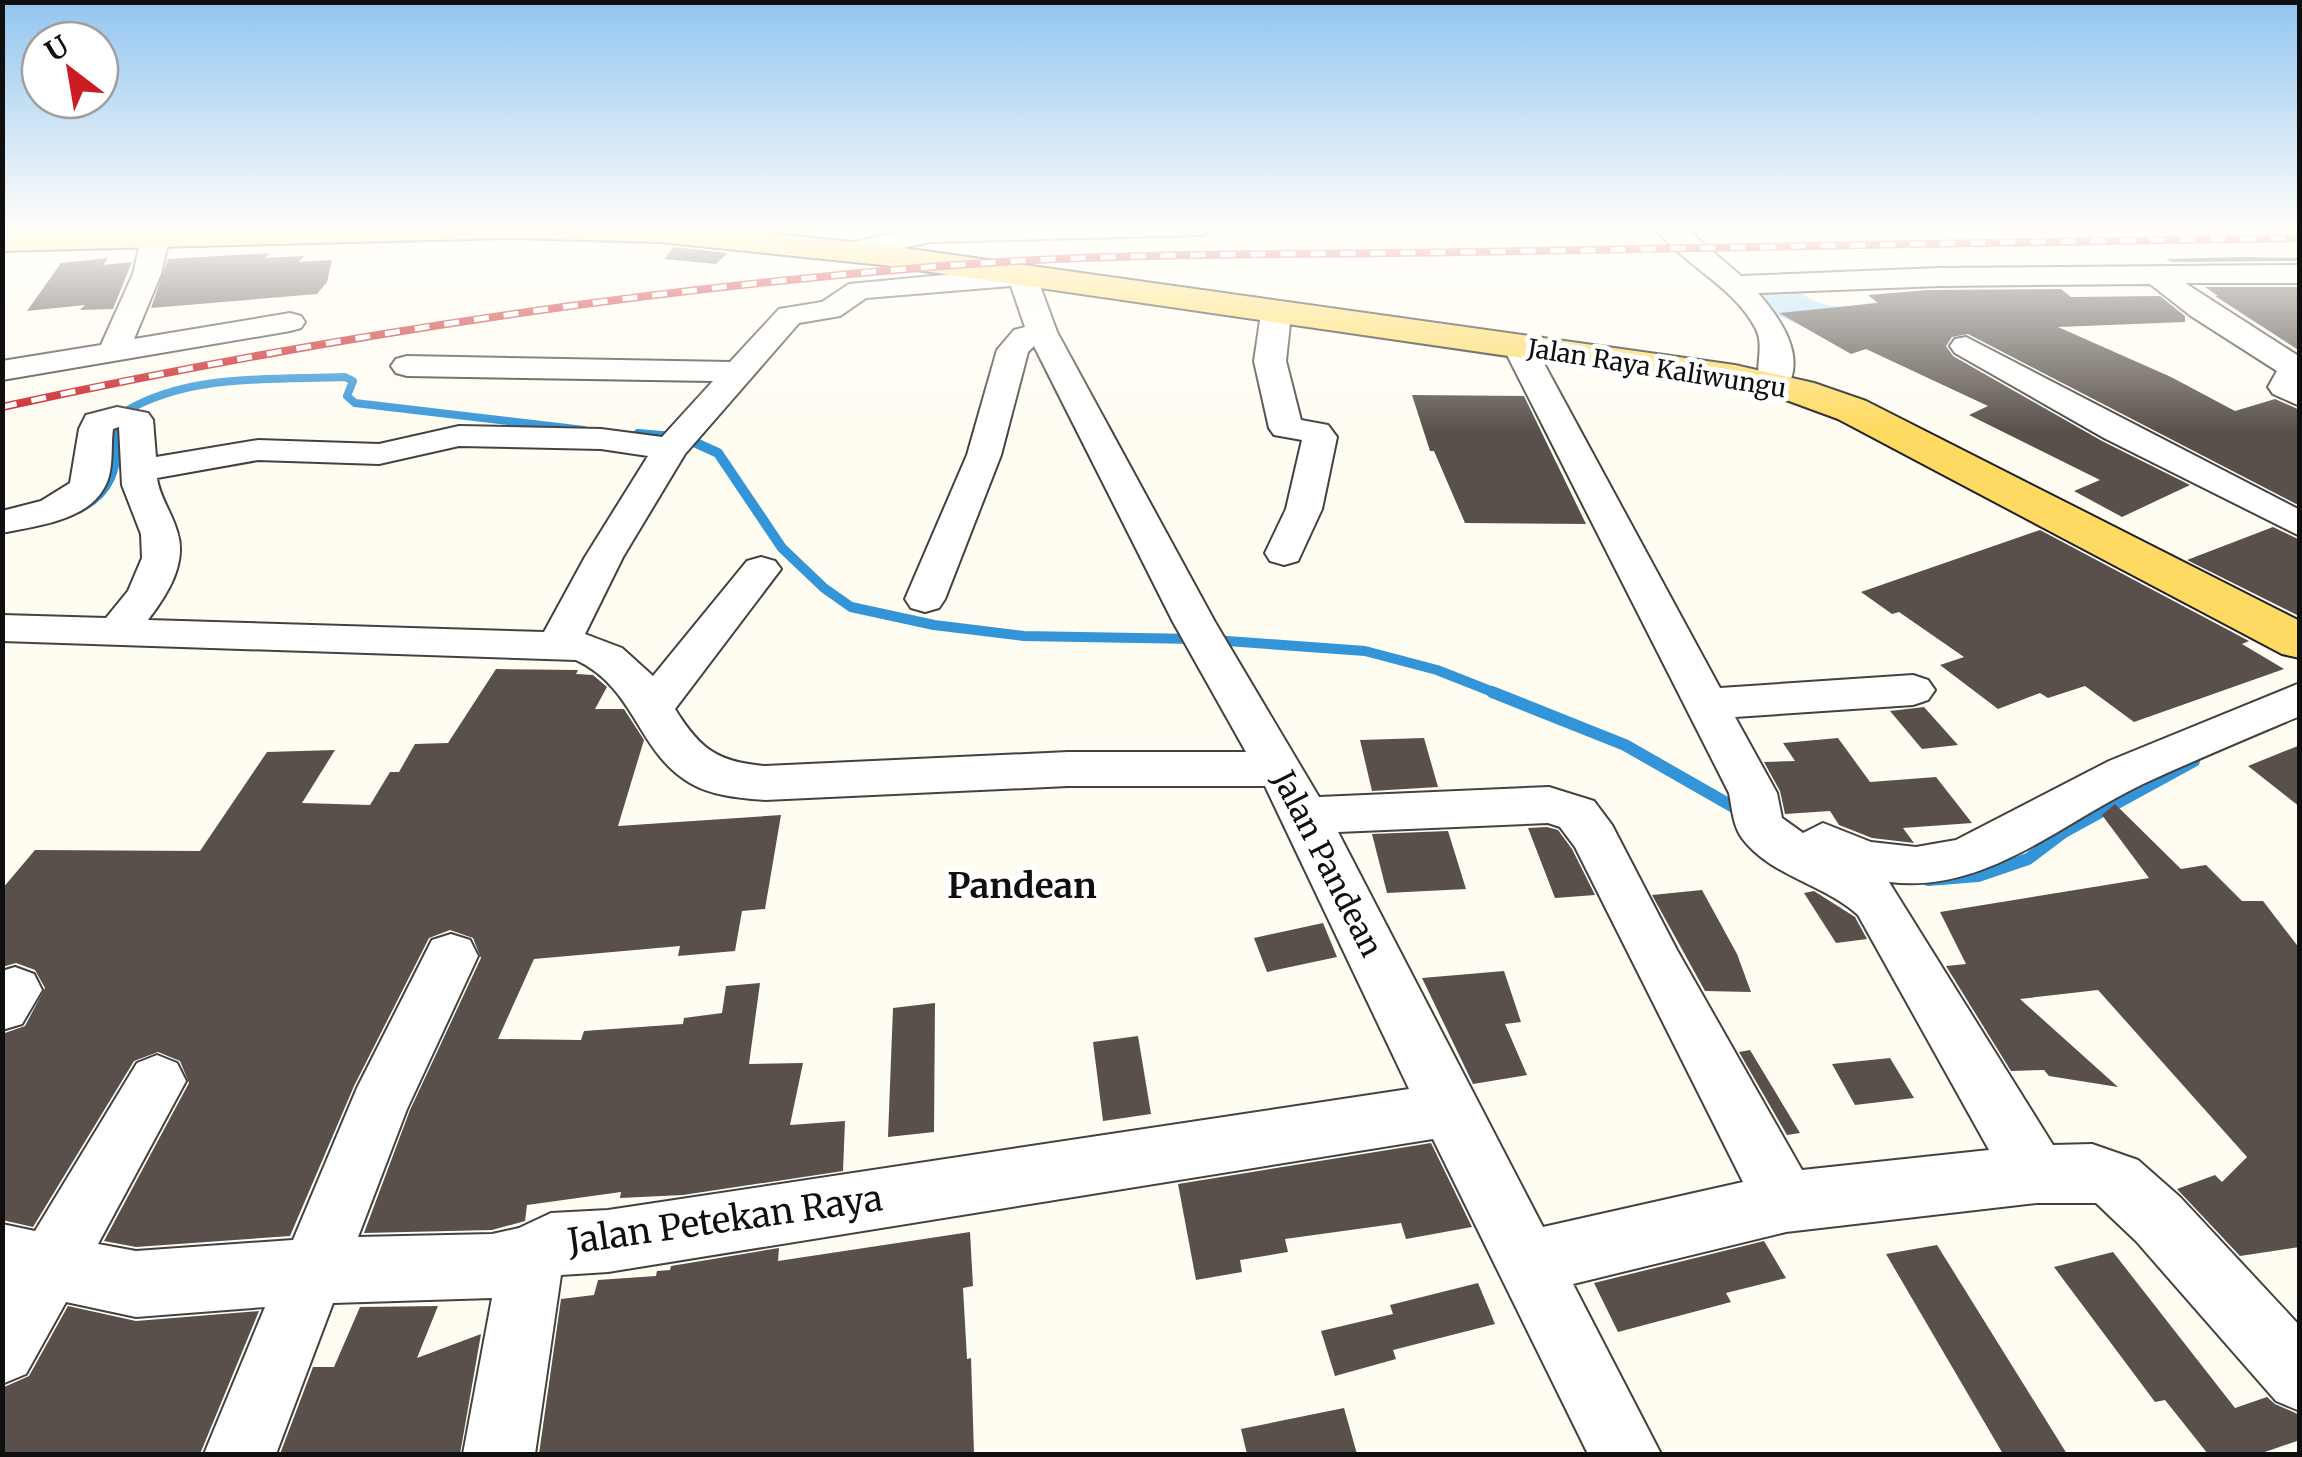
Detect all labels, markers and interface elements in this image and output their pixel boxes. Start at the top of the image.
north arrow [20,20,120,120]
text: U [39,28,75,69]
street label: Jalan Raya Kaliwungu [1524,332,1789,404]
street label: Jalan Pandean [1264,763,1391,963]
district label: Pandean [947,864,1097,908]
street label: Jalan Petekan Raya [564,1176,885,1264]

